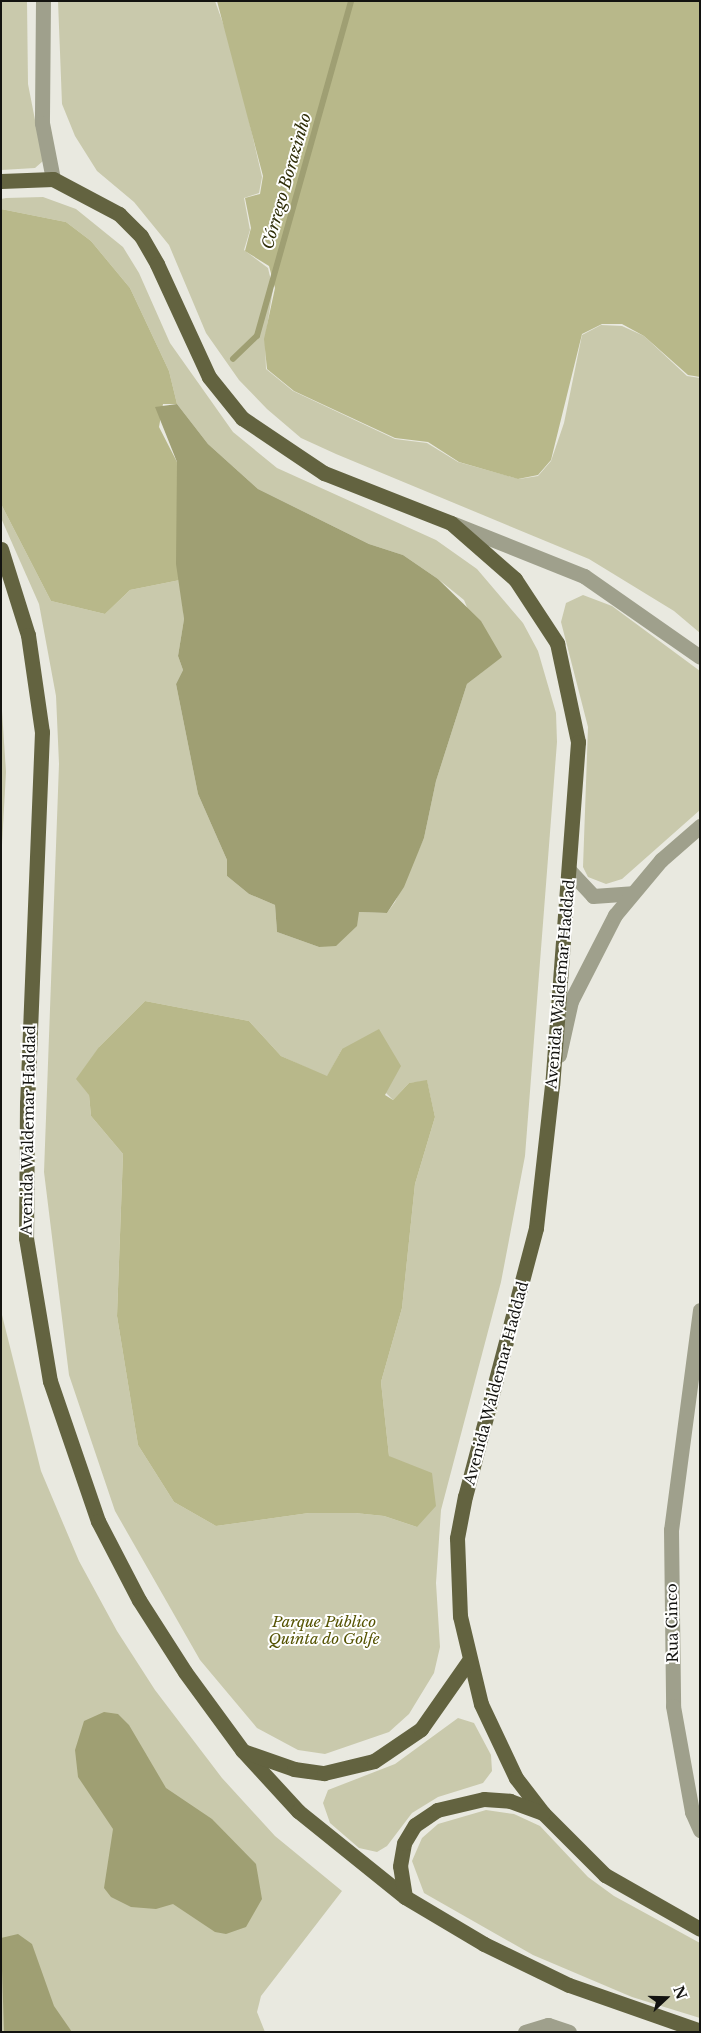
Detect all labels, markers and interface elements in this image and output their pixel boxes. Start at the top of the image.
water label: Córrego Borazinho [257,111,315,251]
street label: Avenida Waldemar Haddad [542,878,578,1090]
street label: Avenida Waldemar Haddad [17,1024,39,1236]
street label: Avenida Waldemar Haddad [460,1279,532,1487]
street label: Rua Cinco [662,1583,682,1663]
park label: Parque Público Quinta do Golfe [268,1612,380,1647]
north arrow [641,1973,691,2023]
text: N [669,1983,691,2002]

